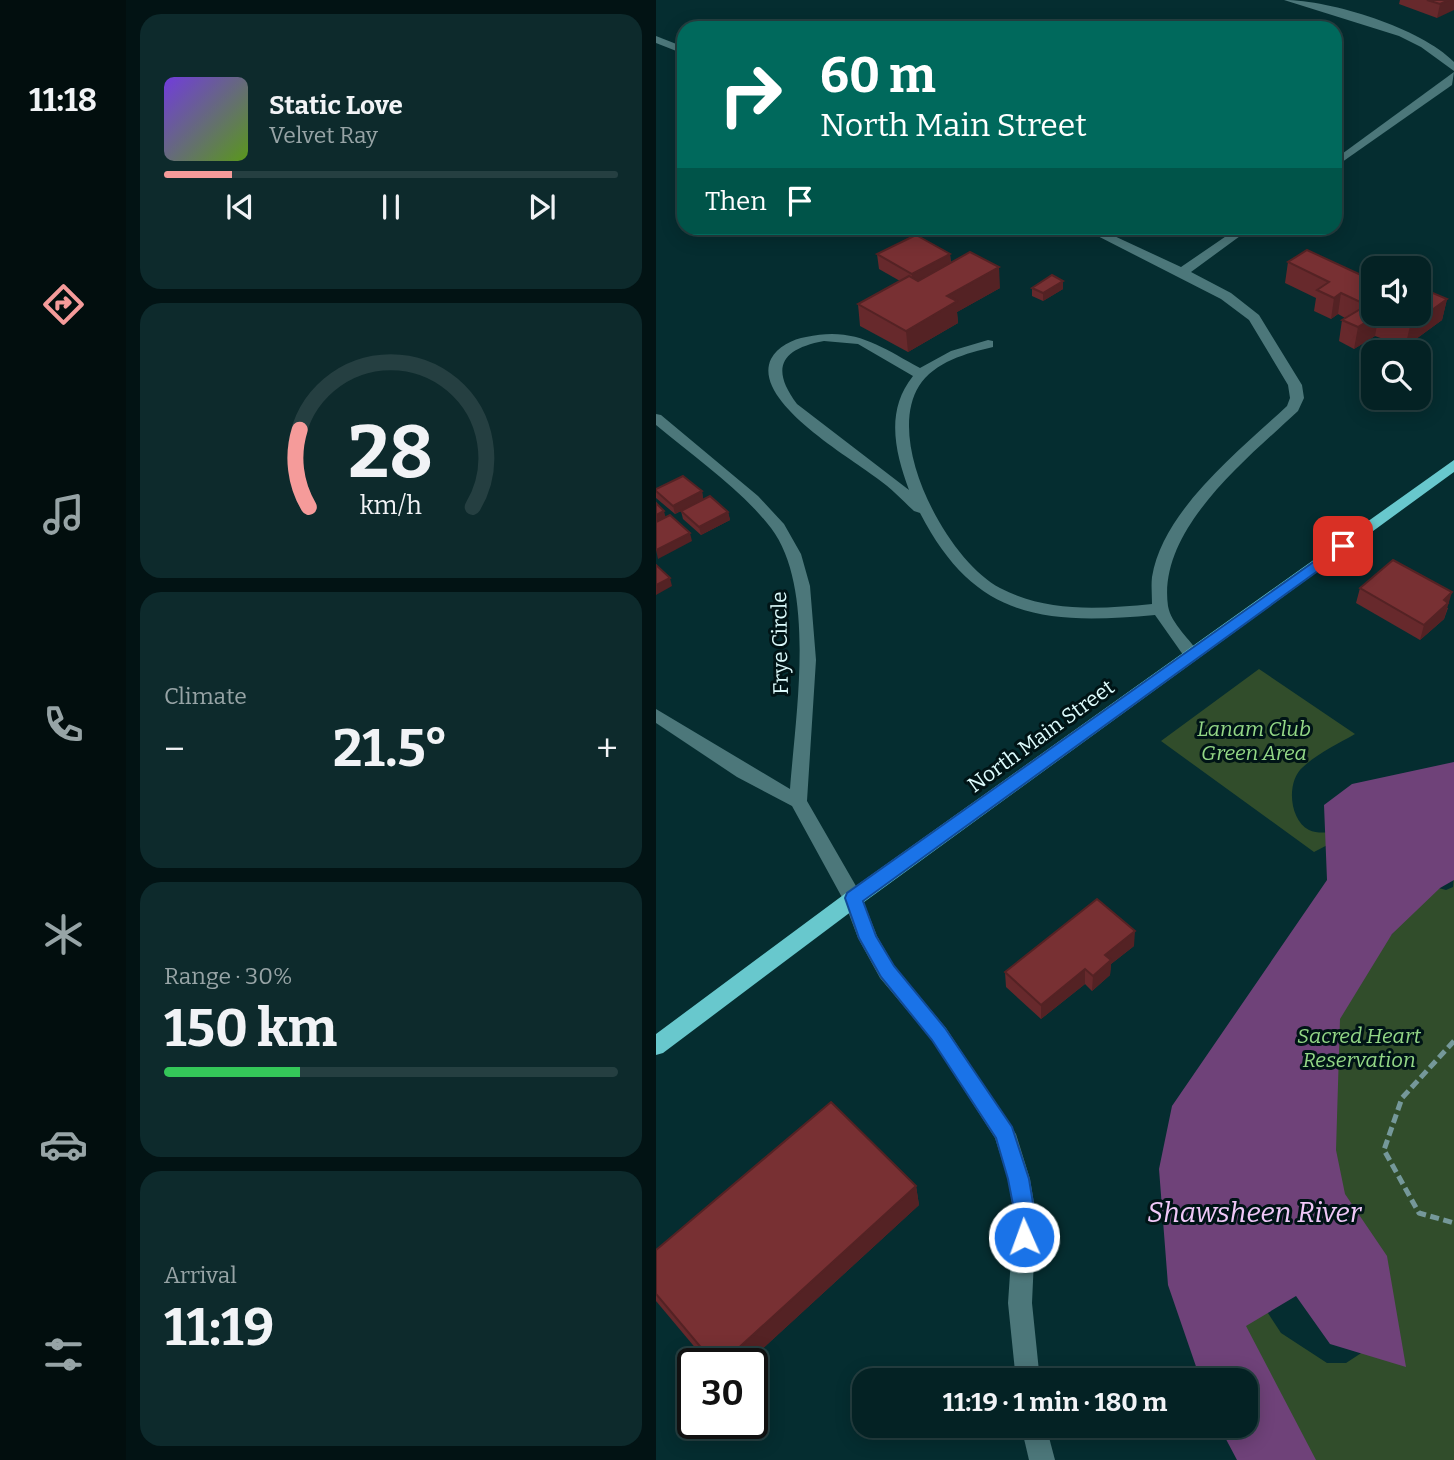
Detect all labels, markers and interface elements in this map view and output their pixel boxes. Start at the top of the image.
text: 60 m [820,46,936,105]
icon: right [705,49,796,140]
text: 11:18 [29,81,97,119]
text: Static Love [269,90,403,121]
text: North Main Street [820,106,1087,144]
text: Velvet Ray [269,121,378,149]
icon: arrive [781,182,819,220]
text: Then [705,186,767,217]
icon: previous [221,188,259,226]
icon: pause [372,188,410,226]
icon: next [523,188,561,226]
map controls [1361,256,1431,410]
button: sound [1361,256,1431,326]
icon: directions [39,280,88,329]
button: search [1361,340,1431,410]
text: 28 [349,409,433,496]
icon: music [39,490,88,539]
text: km/h [360,491,422,521]
pin [1313,516,1373,576]
icon: arrive [1324,527,1362,565]
street label: Frye Circle [766,591,794,695]
street label: North Main Street [962,674,1120,798]
text: Climate [164,682,247,710]
icon: phone [39,700,88,749]
park label: Lanam Club Green Area [1197,716,1311,766]
text: 21.5° [333,717,448,780]
text: − [164,726,185,772]
text: + [596,726,618,772]
icon: climate [39,910,88,959]
text: Range · 30% [164,962,292,990]
text: 150 km [164,997,337,1060]
park label: Sacred Heart Reservation [1297,1023,1421,1073]
icon: car [39,1120,88,1169]
water label: Shawsheen River [1147,1196,1363,1229]
position arrow [987,1200,1061,1274]
text: Arrival [164,1261,237,1289]
text: 11:19 [164,1296,274,1359]
icon: filters [39,1330,88,1379]
speed limit sign: 30 [677,1348,768,1439]
text: 11:19 · 1 min · 180 m [943,1387,1167,1418]

